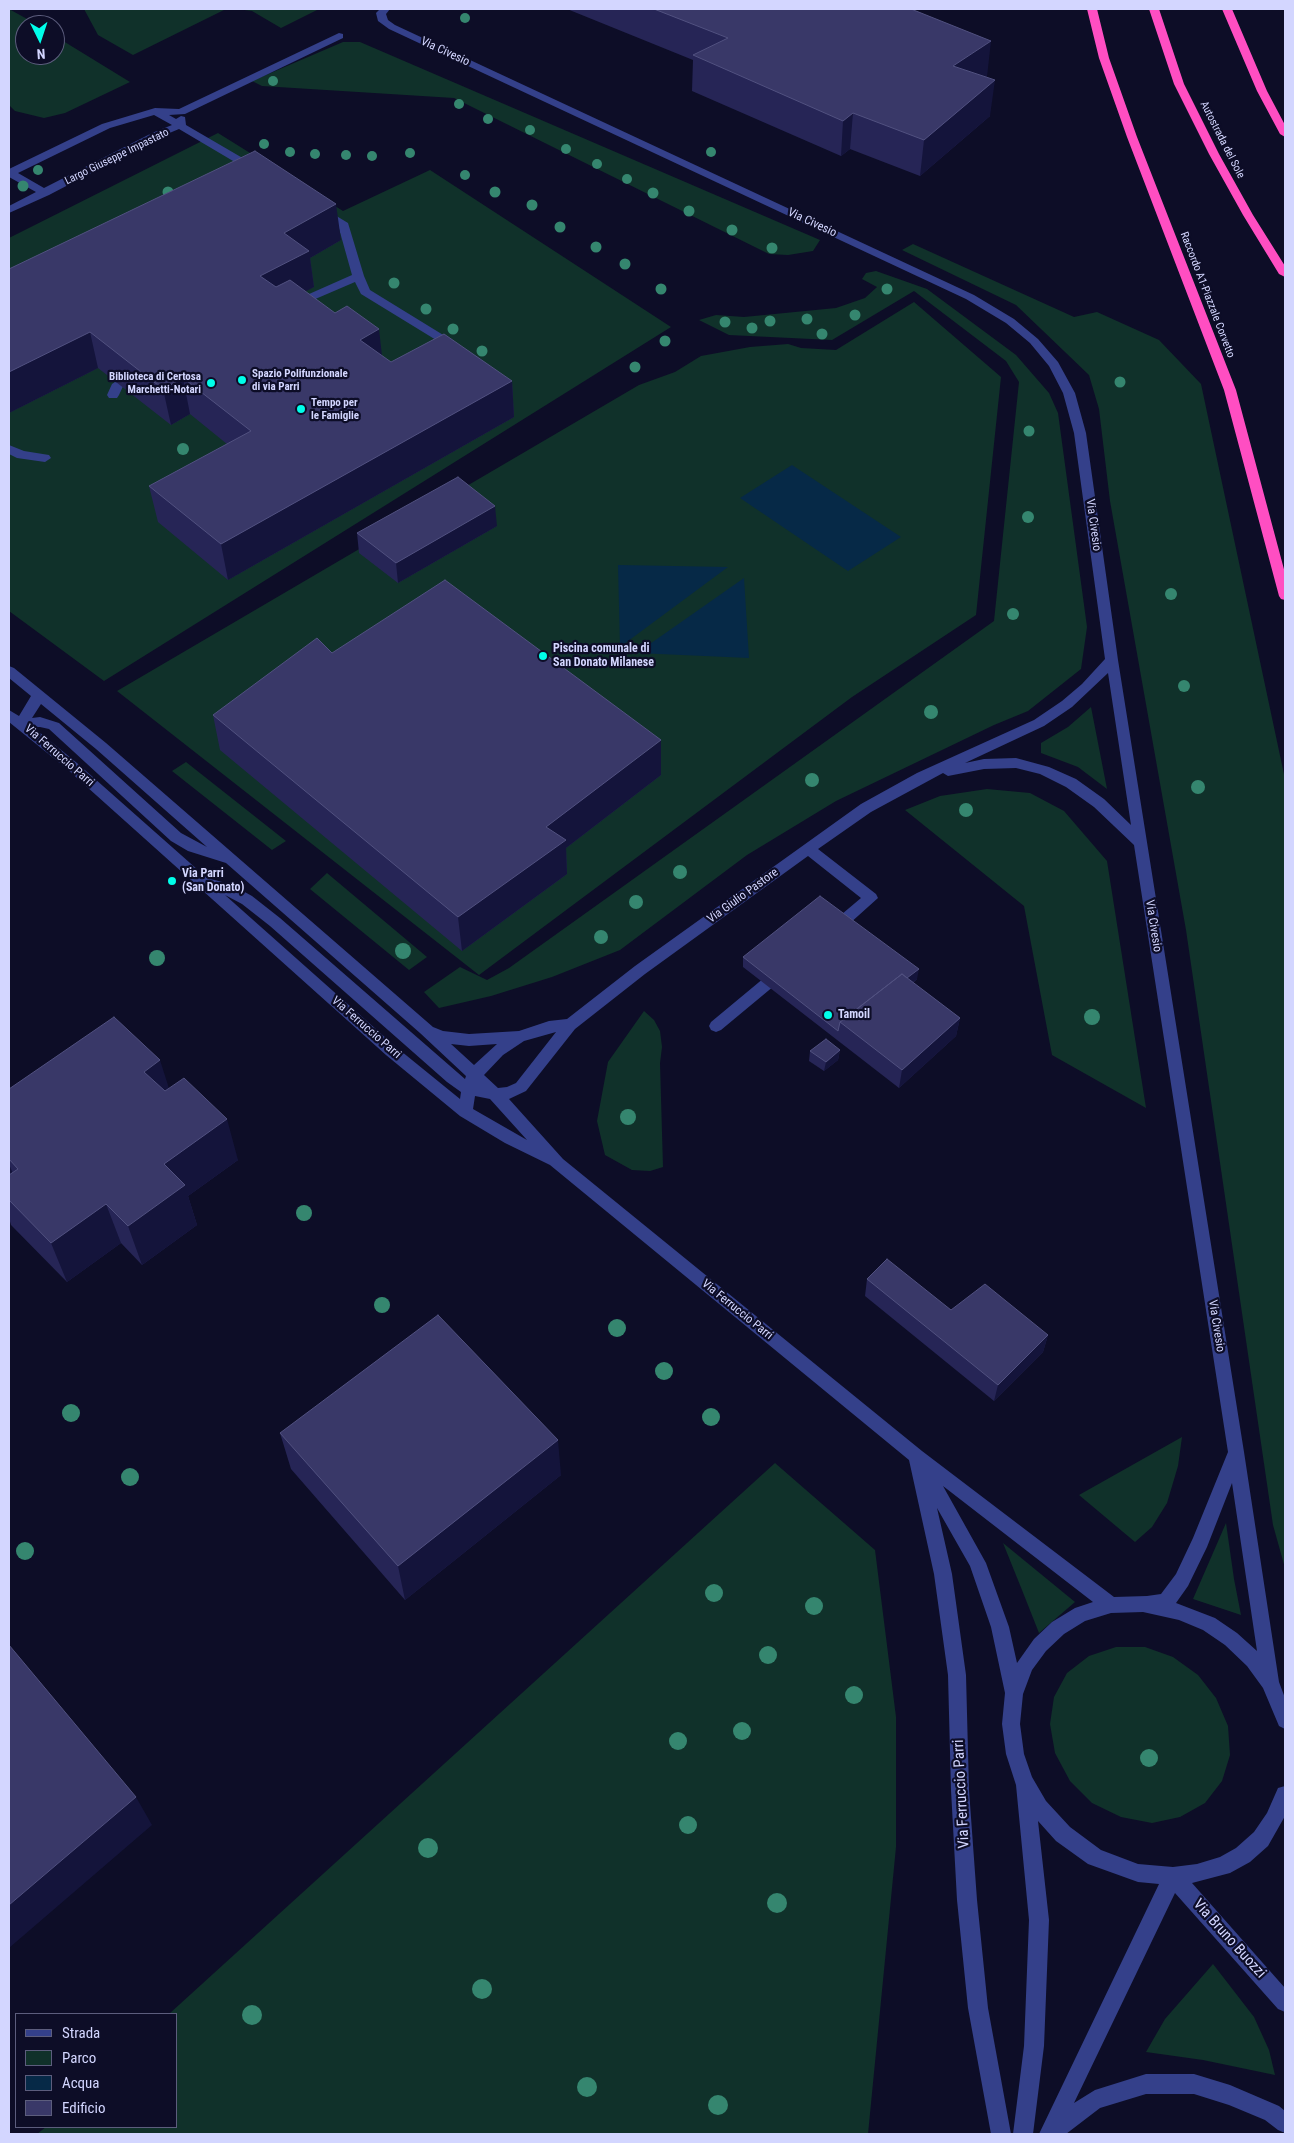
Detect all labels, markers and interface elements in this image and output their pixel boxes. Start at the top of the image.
north arrow [15,15,65,65]
street label: Via Civesio [418,34,472,70]
text: N [36,46,46,62]
street label: Autostrada del Sole [1197,99,1247,181]
street label: Largo Giuseppe Impastato [63,126,171,188]
street label: Via Civesio [785,205,839,241]
street label: Raccordo A1-Piazzale Corvetto [1177,230,1237,360]
place label: Spazio Polifunzionale di via Parri [252,367,348,393]
place label: Biblioteca di Certosa Marchetti-Notari [109,370,201,396]
marker: Spazio Polifunzionale di via Parri [236,374,248,386]
marker: Biblioteca di Certosa Marchetti-Notari [205,377,217,389]
place label: Tempo per le Famiglie [311,396,359,422]
marker: Tempo per le Famiglie [295,403,307,415]
street label: Via Civesio [1082,498,1104,552]
place label: Piscina comunale di San Donato Milanese [553,642,654,670]
marker: Piscina comunale di San Donato Milanese [537,650,549,662]
street label: Via Ferruccio Parri [21,722,97,790]
street label: Via Giulio Pastore [705,865,781,927]
place label: Via Parri (San Donato) [182,867,244,895]
marker: Via Parri (San Donato) [166,875,178,887]
street label: Via Civesio [1142,899,1164,953]
street label: Via Ferruccio Parri [328,994,404,1062]
place label: Tamoil [838,1008,870,1022]
marker: Tamoil [822,1009,834,1021]
street label: Via Ferruccio Parri [699,1277,775,1343]
street label: Via Civesio [1205,1299,1227,1353]
street label: Via Ferruccio Parri [950,1739,974,1849]
street label: Via Bruno Buozzi [1189,1896,1269,1982]
legend [15,2013,178,2128]
text: Strada [62,2024,100,2042]
text: Parco [62,2049,96,2067]
text: Acqua [62,2074,100,2092]
text: Edificio [62,2099,105,2117]

